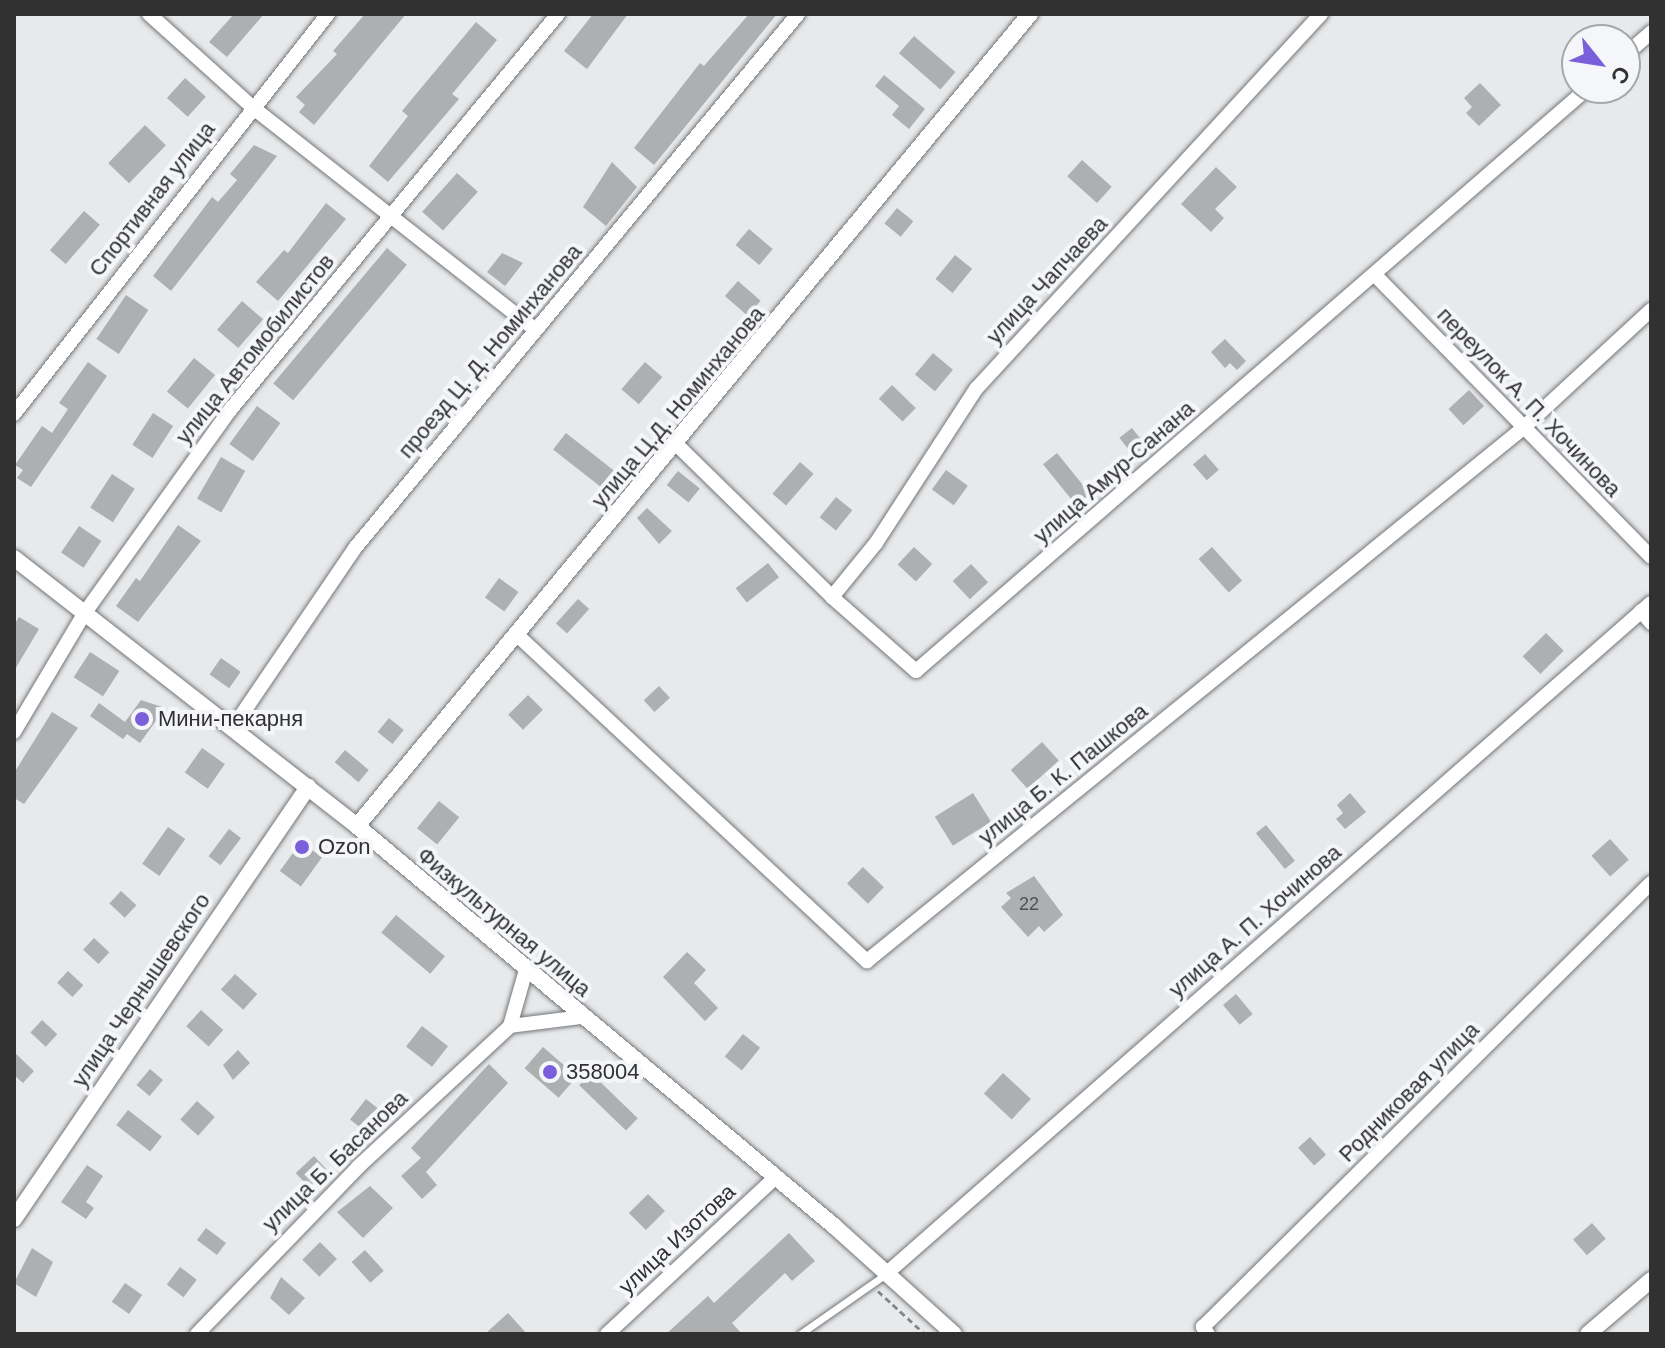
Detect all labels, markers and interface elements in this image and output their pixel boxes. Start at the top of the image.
north arrow [1561,24,1641,104]
text: С [1606,62,1635,88]
street label: Спортивная улица [84,117,220,281]
street label: улица Чапчаева [981,211,1113,349]
street label: проезд Ц. Д. Номинханова [393,239,587,463]
street label: улица Автомобилистов [170,249,340,449]
street label: улица Ц.Д. Номинханова [586,301,770,513]
street label: переулок А. П. Хочинова [1432,302,1626,502]
street label: улица Амур-Санана [1028,395,1200,549]
street label: улица Б. К. Пашкова [973,698,1153,850]
place label: Мини-пекарня [158,706,303,732]
marker: Мини-пекарня [133,710,151,728]
place label: Ozon [318,834,371,860]
marker: Ozon [293,838,311,856]
street label: улица А. П. Хочинова [1164,839,1346,1003]
street label: Физкультурная улица [412,842,596,1002]
street label: улица Чернышевского [66,888,216,1092]
house number: 22 [1019,893,1039,915]
street label: Родниковая улица [1334,1017,1484,1167]
place label: 358004 [566,1059,639,1085]
marker: 358004 [541,1063,559,1081]
street label: улица Б. Басанова [257,1085,413,1237]
street label: улица Изотова [613,1178,741,1300]

